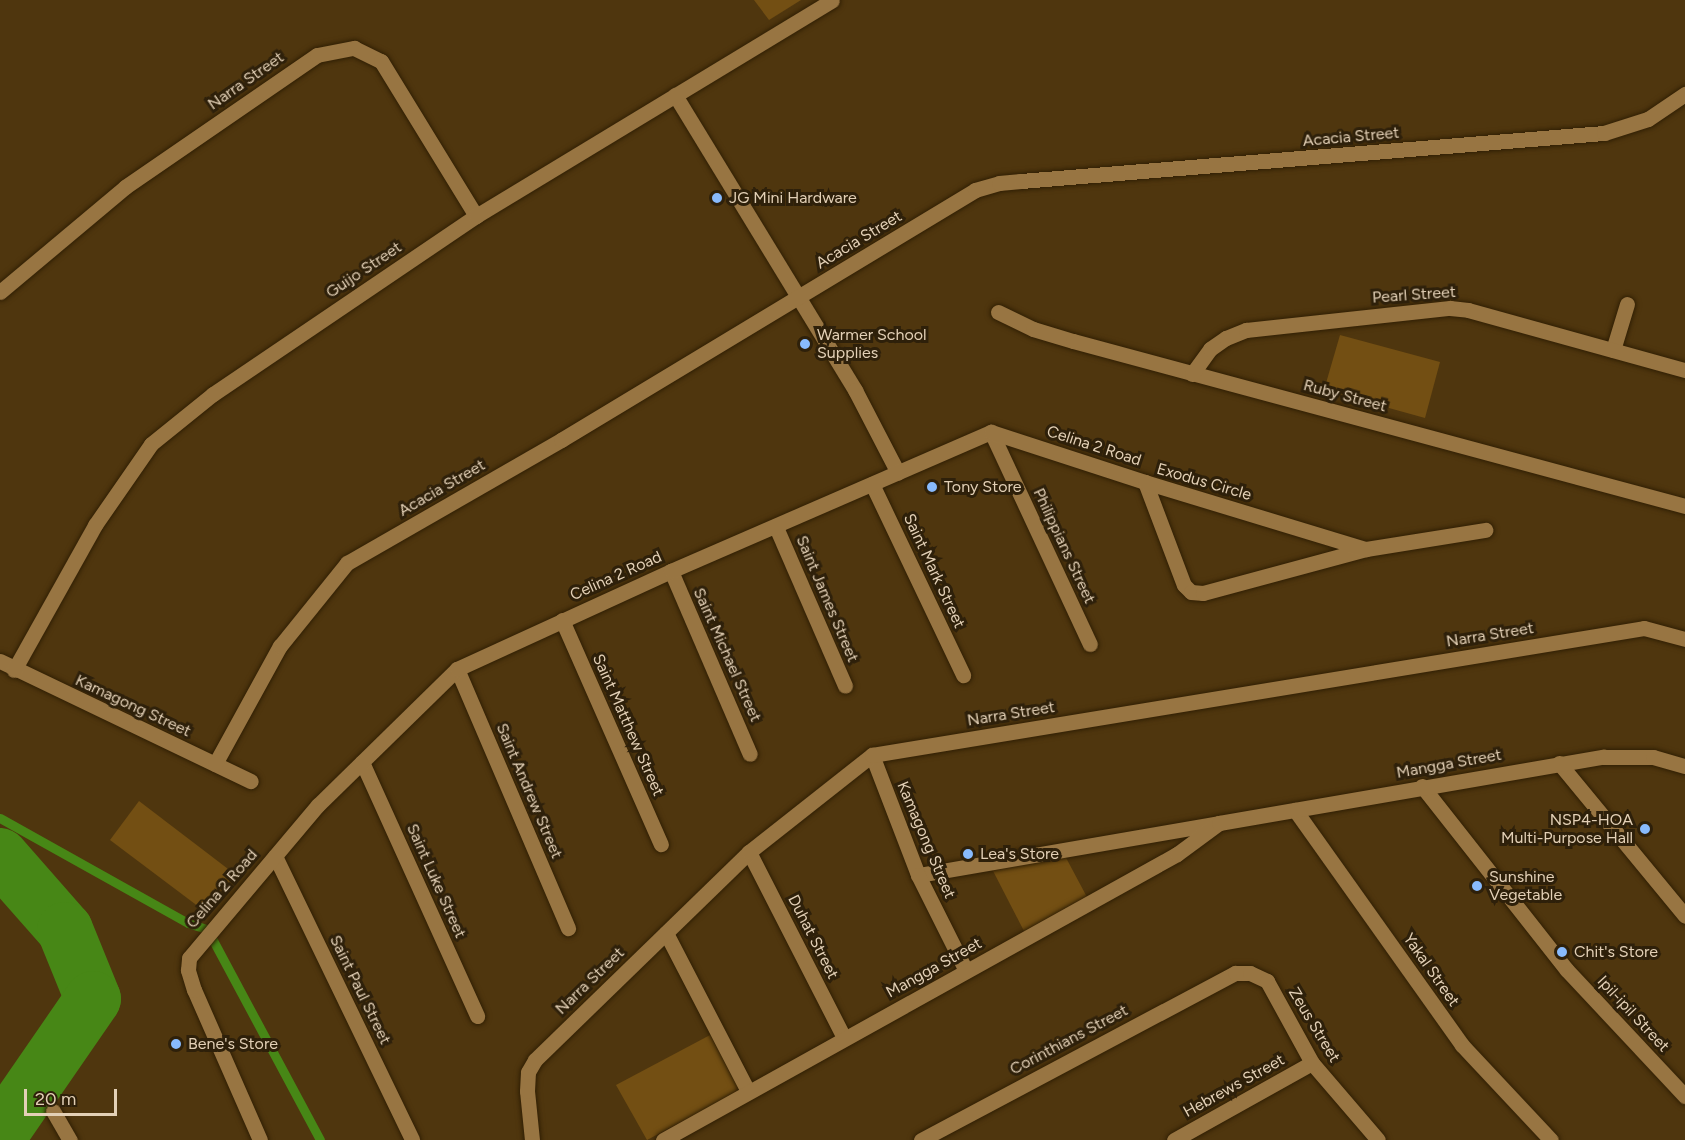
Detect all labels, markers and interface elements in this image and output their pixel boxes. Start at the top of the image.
street label: Narra Street [204,48,288,114]
street label: Acacia Street [1302,123,1400,151]
place label: JG Mini Hardware [729,188,857,208]
marker: JG Mini Hardware [710,191,724,205]
street label: Acacia Street [813,207,905,273]
street label: Guijo Street [323,238,405,302]
street label: Pearl Street [1372,283,1456,307]
place label: Warmer School Supplies [817,325,926,363]
marker: Warmer School Supplies [798,337,812,351]
street label: Ruby Street [1301,376,1389,416]
street label: Celina 2 Road [1044,422,1144,470]
street label: Acacia Street [395,455,489,521]
street label: Exodus Circle [1154,459,1254,505]
place label: Tony Store [944,477,1022,497]
marker: Tony Store [925,480,939,494]
street label: Philippians Street [1029,485,1099,607]
street label: Saint Mark Street [899,511,969,631]
street label: Saint James Street [792,533,862,665]
street label: Celina 2 Road [567,547,665,605]
street label: Saint Michael Street [689,585,765,725]
street label: Narra Street [1445,619,1535,651]
street label: Saint Matthew Street [588,651,668,799]
street label: Kamagong Street [72,671,194,741]
street label: Narra Street [966,698,1056,730]
street label: Saint Andrew Street [492,721,566,861]
street label: Mangga Street [1395,745,1503,783]
street label: Kamagong Street [893,779,959,901]
place label: NSP4-HOA Multi-Purpose Hall [1501,810,1633,848]
street label: Saint Luke Street [402,821,470,941]
marker: NSP4-HOA Multi-Purpose Hall [1638,822,1652,836]
place label: Lea's Store [980,844,1059,864]
street label: Celina 2 Road [183,846,261,932]
marker: Lea's Store [961,847,975,861]
place label: Sunshine Vegetable [1489,867,1562,905]
marker: Sunshine Vegetable [1470,879,1484,893]
street label: Duhat Street [784,892,842,982]
street label: Yakal Street [1399,930,1463,1010]
street label: Saint Paul Street [325,932,395,1048]
street label: Mangga Street [883,934,985,1002]
place label: Chit's Store [1574,942,1658,962]
street label: Narra Street [552,943,628,1019]
marker: Chit's Store [1555,945,1569,959]
street label: Ipil-ipil Street [1593,972,1673,1056]
street label: Zeus Street [1284,984,1344,1066]
street label: Corinthians Street [1007,1001,1131,1079]
place label: Bene's Store [188,1034,278,1054]
marker: Bene's Store [169,1037,183,1051]
street label: Hebrews Street [1180,1050,1288,1122]
scale bar [27,1077,120,1115]
text: 20 m [35,1088,76,1110]

